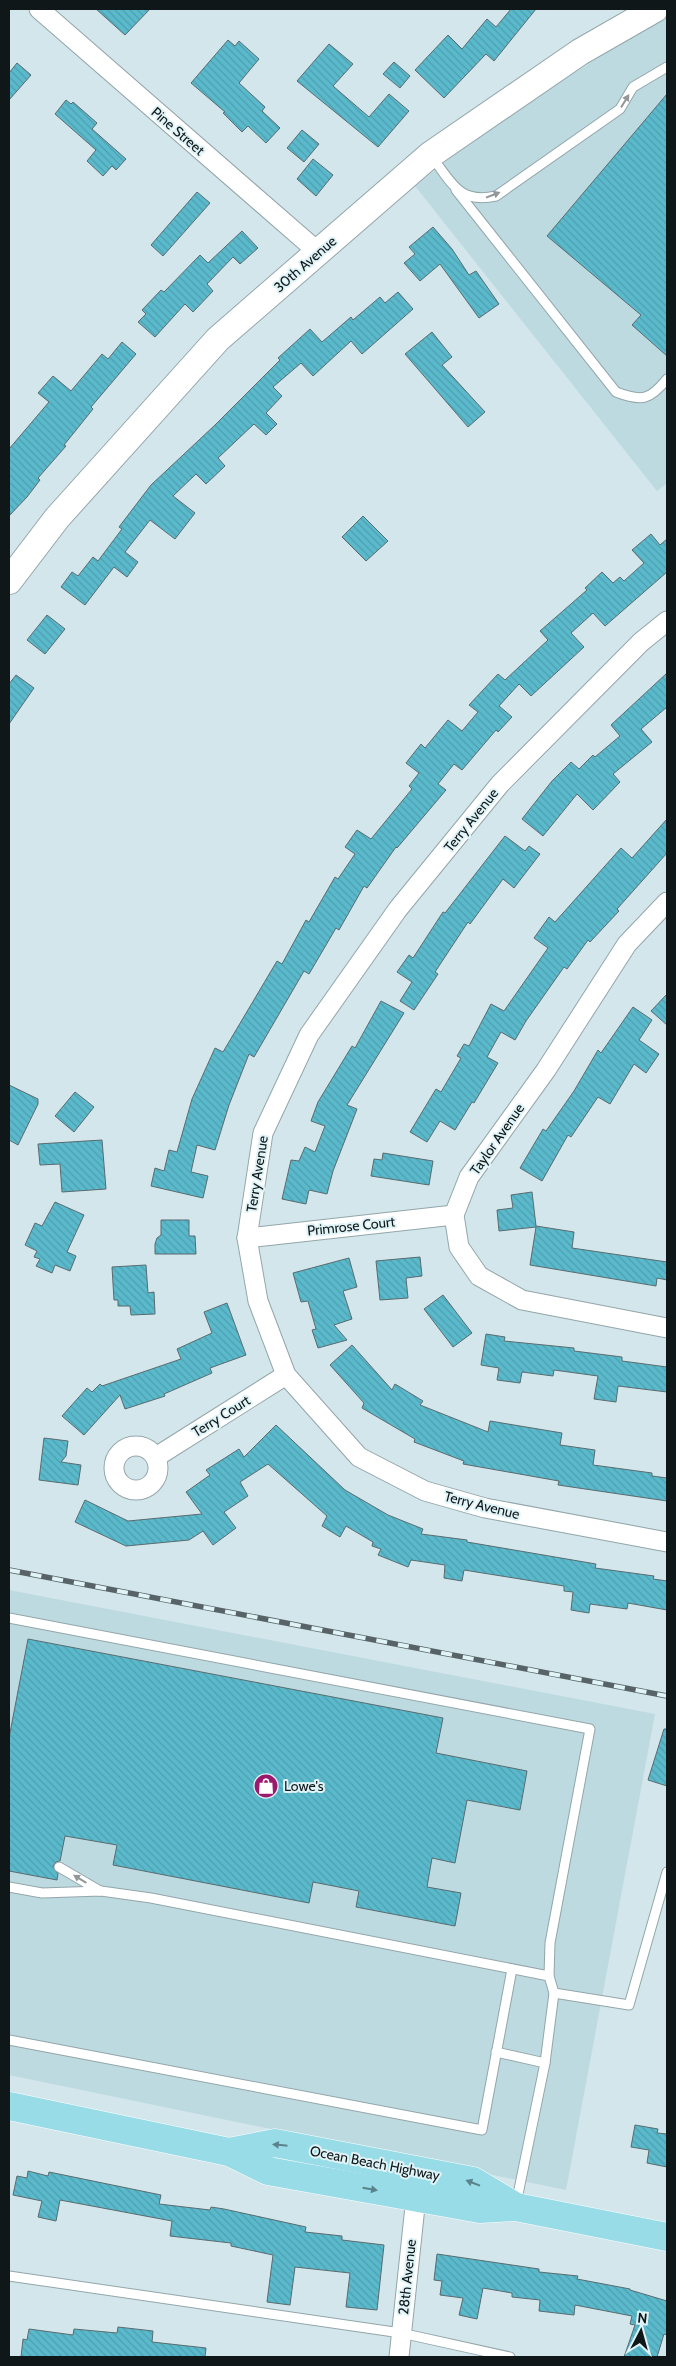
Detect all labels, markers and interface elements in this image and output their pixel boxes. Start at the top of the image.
one-way arrow [620,95,629,108]
street label: Pine Street [148,103,209,159]
one-way arrow [486,191,501,199]
street label: 30th Avenue [270,232,340,296]
street label: Terry Avenue [440,784,502,856]
street label: Taylor Avenue [466,1100,528,1178]
street label: Terry Avenue [242,1135,272,1213]
street label: Primrose Court [306,1212,396,1240]
street label: Terry Court [189,1391,254,1441]
street label: Terry Avenue [442,1487,522,1523]
shop icon: Lowe's [253,1773,279,1799]
place label: Lowe's [284,1777,324,1795]
one-way arrow [73,1875,86,1884]
one-way arrow [272,2141,288,2149]
street label: Ocean Beach Highway [309,2142,441,2184]
one-way arrow [465,2179,480,2187]
one-way arrow [362,2186,378,2194]
street label: 28th Avenue [394,2238,420,2316]
north arrow [616,2306,666,2356]
text: N [636,2309,648,2328]

